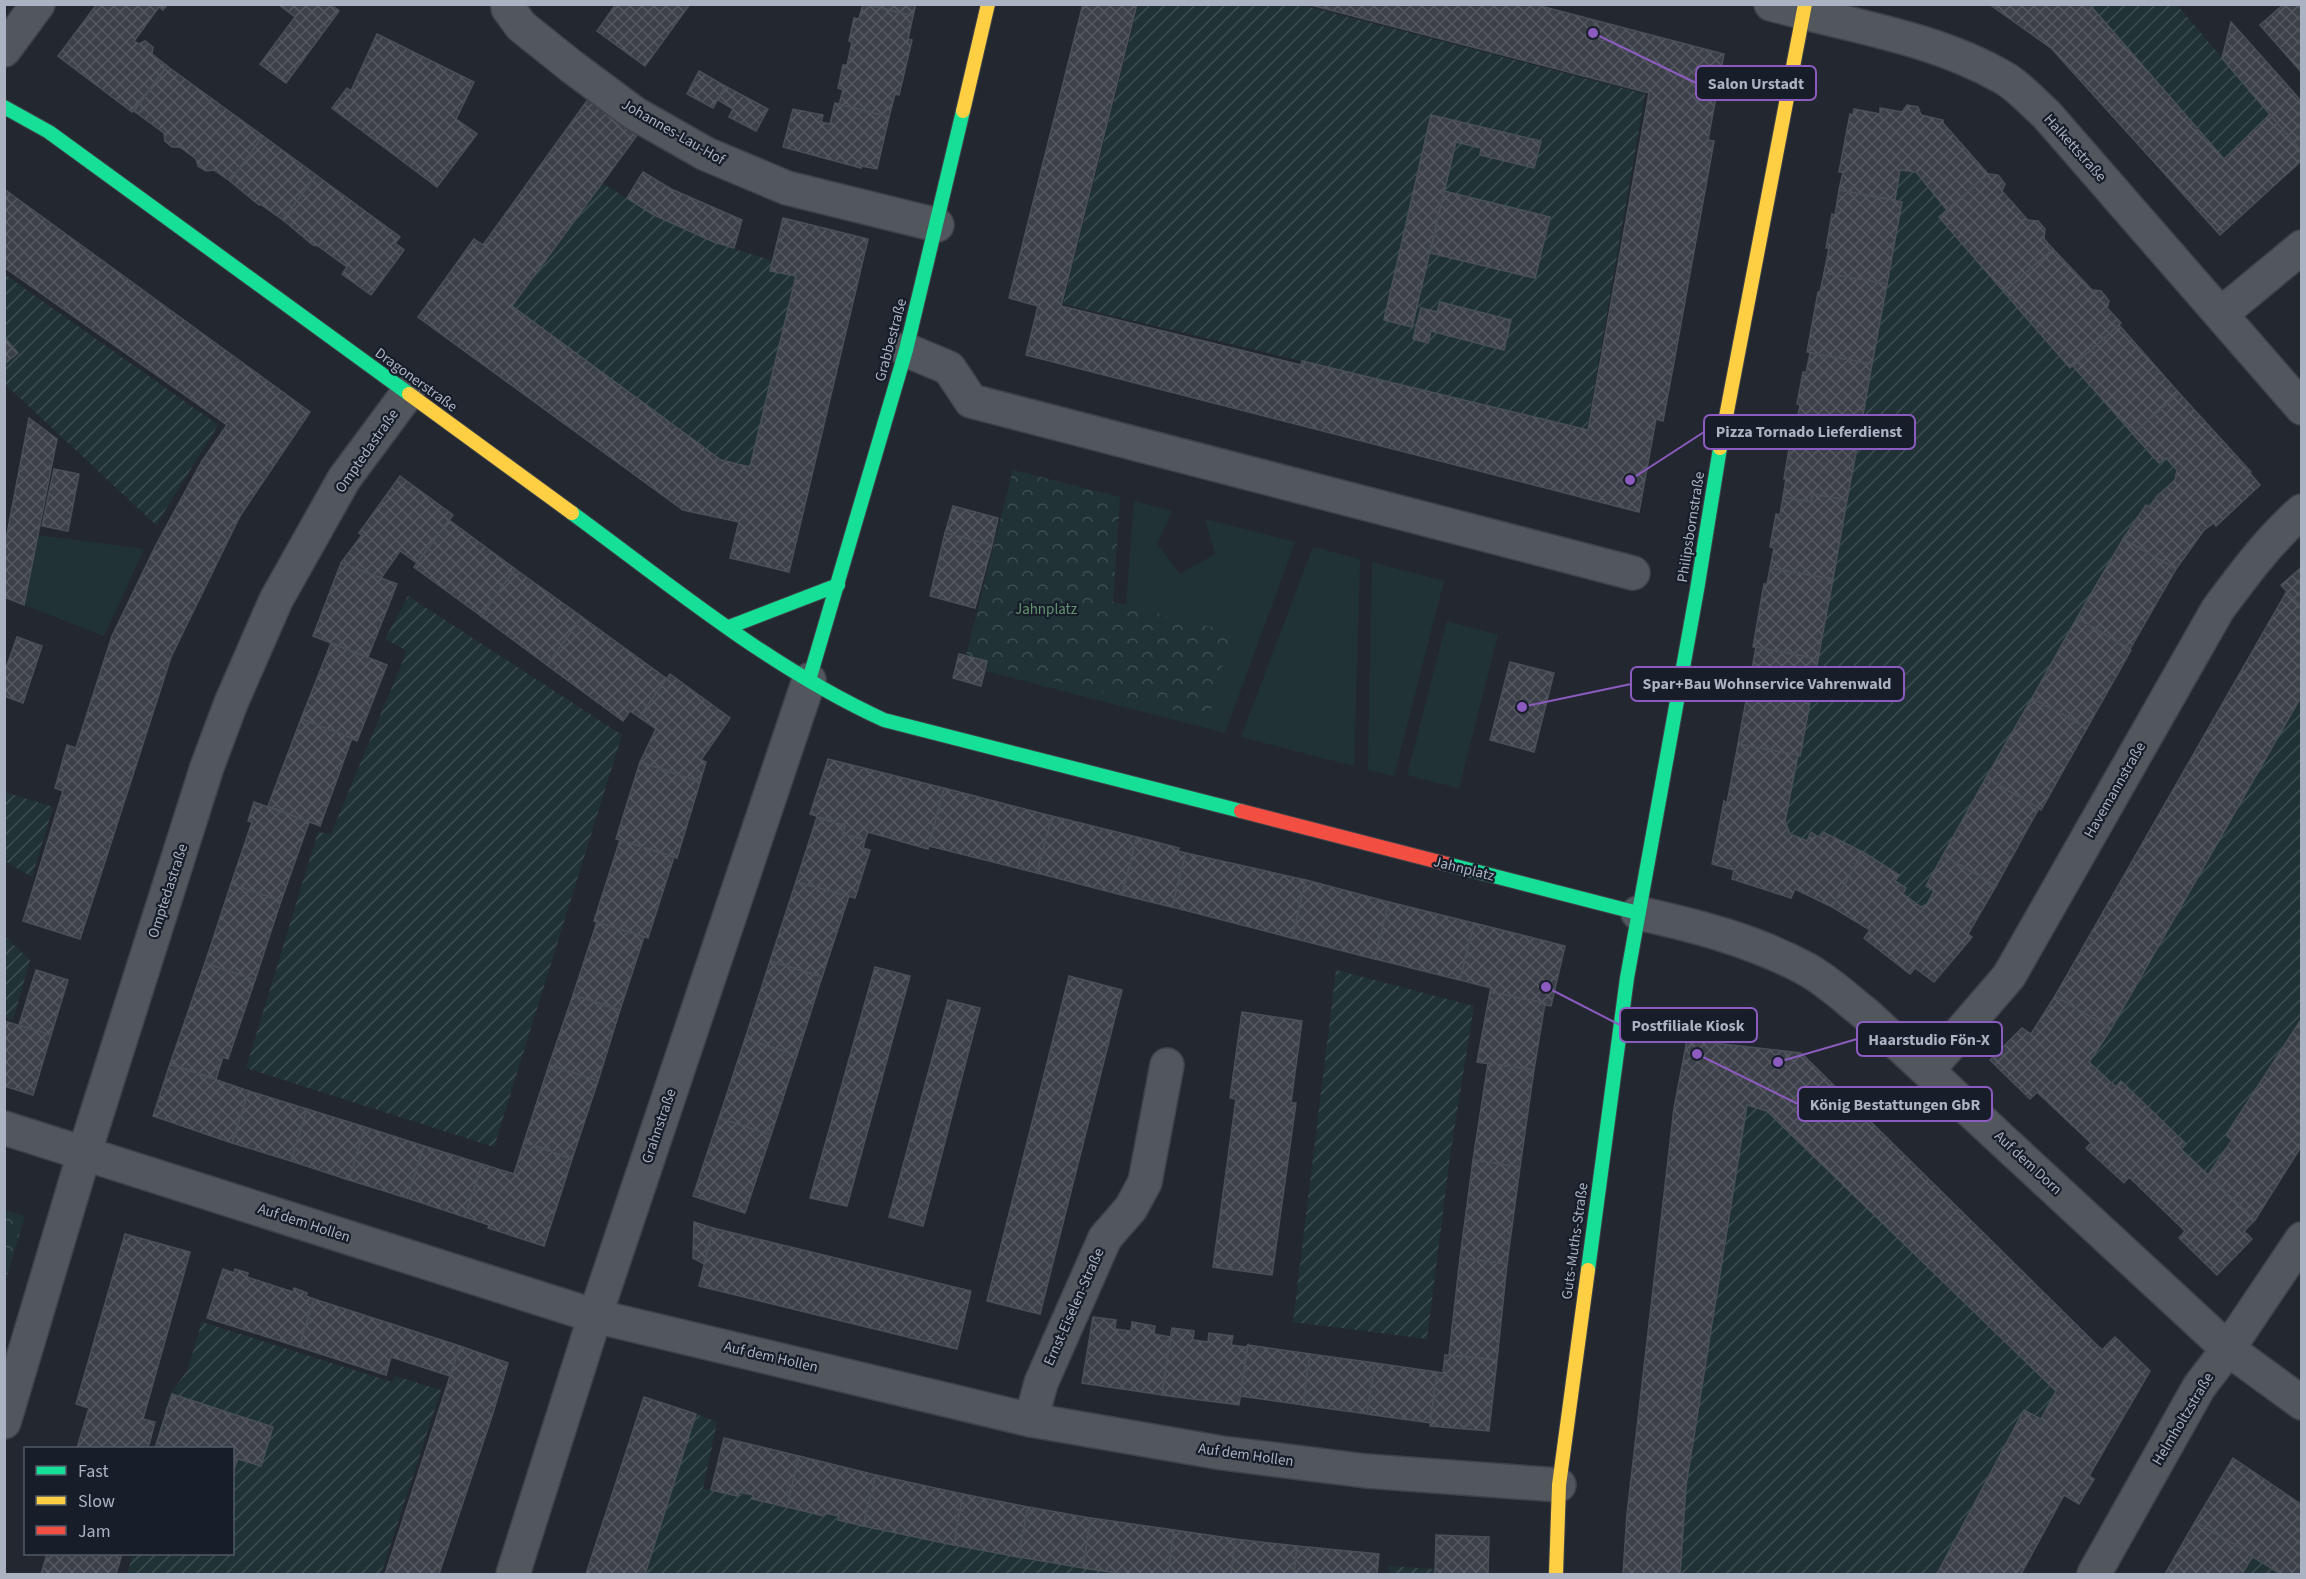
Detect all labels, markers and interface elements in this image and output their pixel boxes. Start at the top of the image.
callout: Salon Urstadt [1696,66,1816,100]
text: Salon Urstadt [1708,73,1804,95]
street label: Johannes-Lau-Hof [618,94,729,170]
street label: Halkettstraße [2039,109,2111,187]
street label: Grabbestraße [870,296,912,384]
street label: Dragonerstraße [370,343,462,417]
street label: Omptedastraße [330,405,404,497]
callout: Pizza Tornado Lieferdienst [1704,415,1915,449]
text: Pizza Tornado Lieferdienst [1716,421,1902,443]
street label: Philipsbornstraße [1672,470,1710,584]
park label: Jahnplatz [1015,599,1077,620]
callout: Spar+Bau Wohnservice Vahrenwald [1631,667,1904,701]
text: Spar+Bau Wohnservice Vahrenwald [1643,673,1891,695]
street label: Havemannstraße [2079,738,2151,842]
street label: Omptedastraße [143,841,193,941]
street label: Jahnplatz [1431,851,1497,887]
callout: Postfiliale Kiosk [1620,1008,1757,1042]
text: Postfiliale Kiosk [1632,1015,1745,1037]
callout: Haarstudio Fön-X [1857,1022,2002,1056]
text: Haarstudio Fön-X [1868,1029,1990,1051]
street label: Grahnstraße [636,1086,682,1166]
callout: König Bestattungen GbR [1798,1087,1992,1121]
text: König Bestattungen GbR [1810,1094,1981,1116]
street label: Auf dem Dorn [1990,1126,2066,1200]
street label: Guts-Muths-Straße [1556,1181,1594,1301]
street label: Auf dem Hollen [255,1198,353,1248]
street label: Ernst-Eiselen-Straße [1039,1245,1109,1369]
street label: Auf dem Hollen [722,1336,820,1378]
street label: Helmholtzstraße [2147,1369,2219,1469]
street label: Auf dem Hollen [1197,1438,1295,1472]
legend [24,1447,234,1555]
text: Fast [78,1459,109,1484]
text: Slow [78,1489,115,1514]
text: Jam [78,1519,111,1544]

